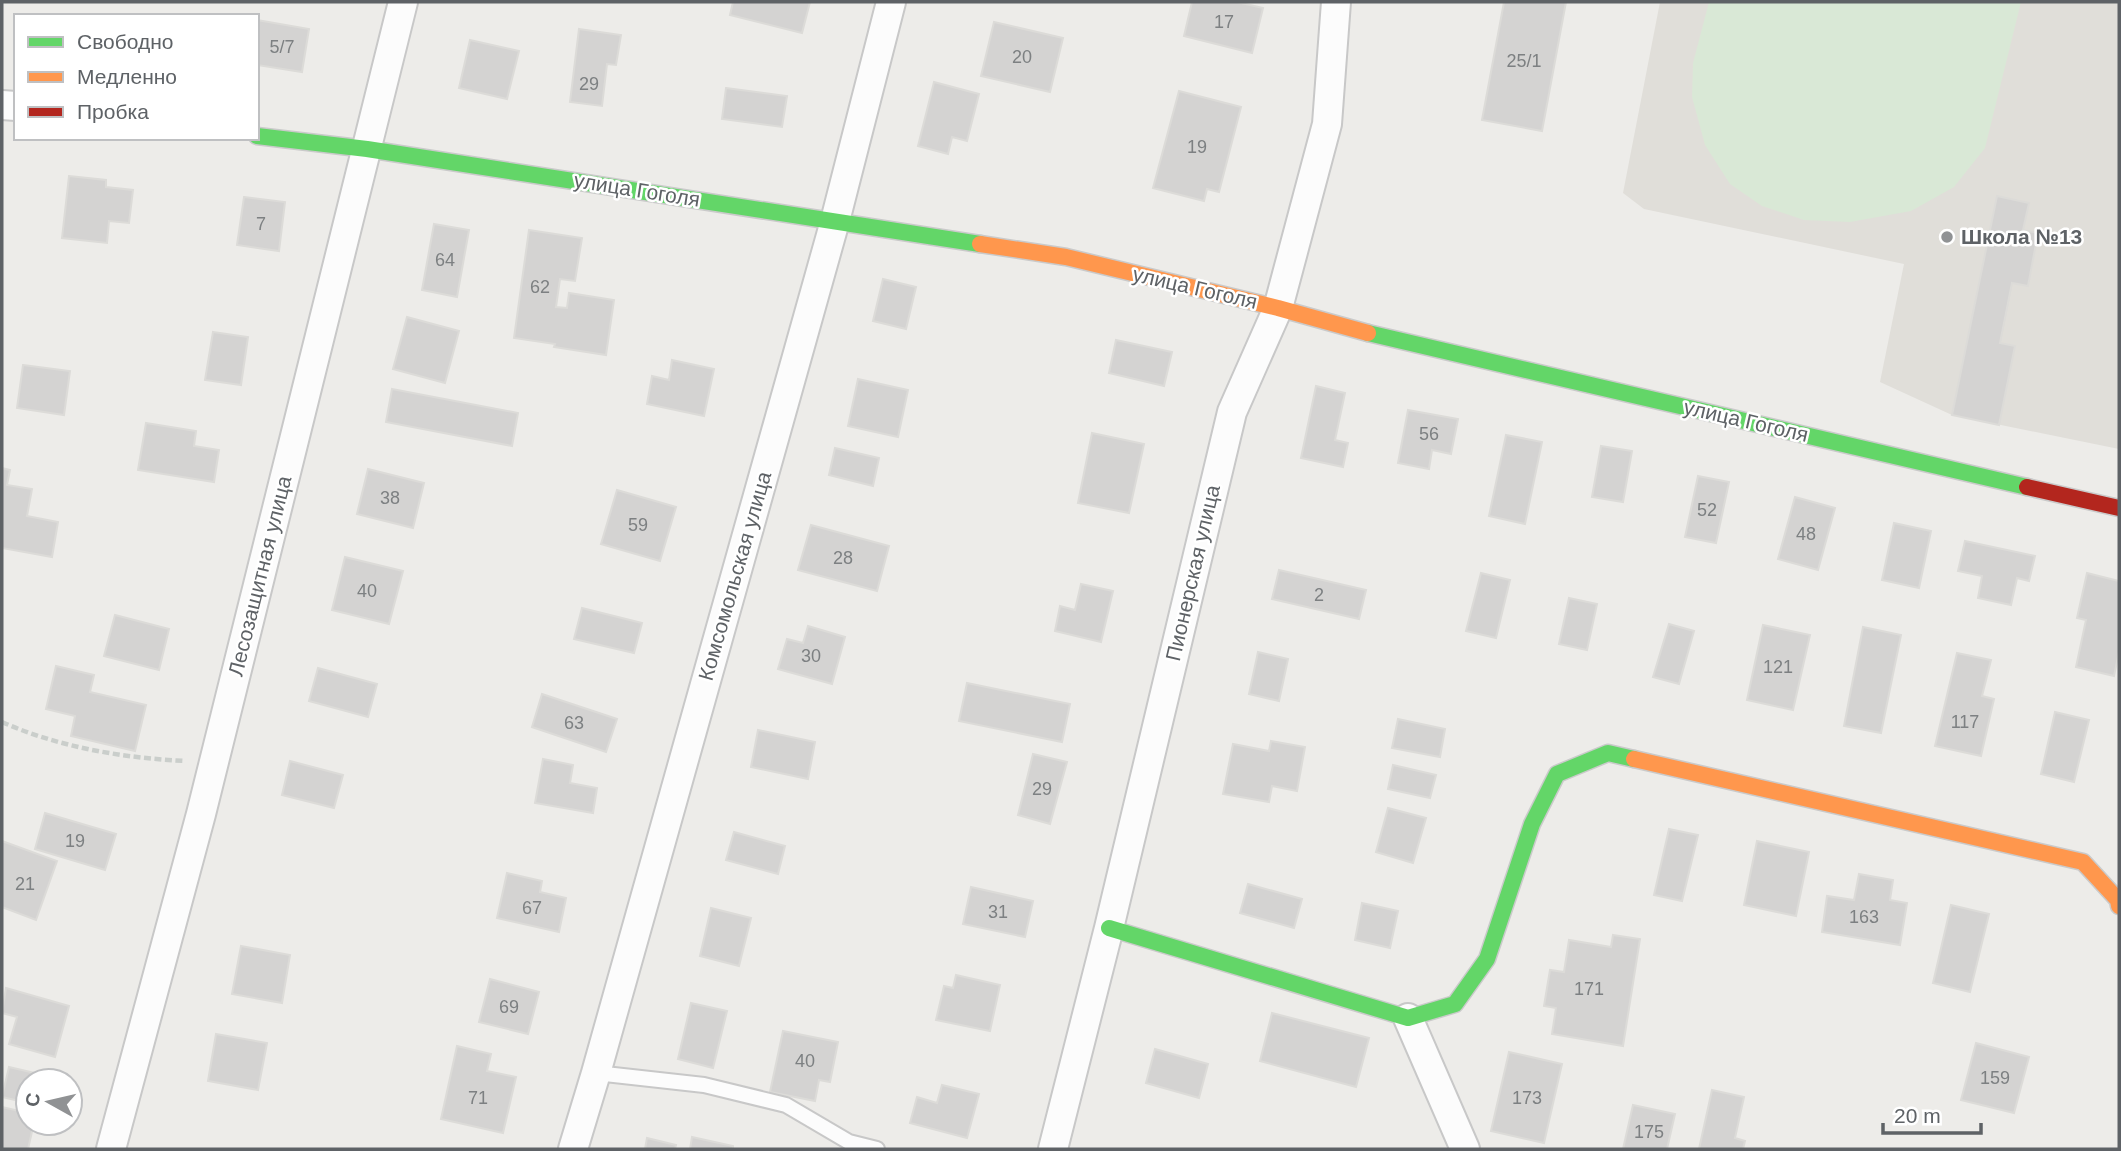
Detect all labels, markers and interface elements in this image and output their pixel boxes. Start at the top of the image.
house number: 17 [1214,12,1234,32]
legend [14,14,259,140]
text: Свободно [77,30,174,53]
house number: 5/7 [269,37,295,57]
house number: 20 [1012,47,1032,67]
house number: 25/1 [1506,51,1542,71]
text: Медленно [77,65,177,88]
house number: 29 [579,74,599,94]
text: Пробка [77,100,149,123]
house number: 19 [1187,137,1207,157]
street label: улица Гоголя [572,168,702,211]
house number: 7 [256,214,266,234]
place label: Школа №13 [1961,225,2082,248]
marker: Школа №13 [1939,229,1955,245]
house number: 64 [435,250,455,270]
street label: улица Гоголя [1131,262,1260,313]
house number: 62 [530,277,550,297]
street label: улица Гоголя [1682,395,1811,446]
house number: 56 [1419,424,1439,444]
street label: Комсомольская улица [694,468,775,683]
street label: Лесозащитная улица [223,473,296,679]
street label: Пионерская улица [1161,482,1224,663]
house number: 38 [380,488,400,508]
house number: 52 [1697,500,1717,520]
house number: 59 [628,515,648,535]
house number: 48 [1796,524,1816,544]
house number: 28 [833,548,853,568]
house number: 40 [357,581,377,601]
house number: 2 [1314,585,1324,605]
house number: 30 [801,646,821,666]
house number: 121 [1763,657,1793,677]
house number: 117 [1951,712,1979,732]
house number: 63 [564,713,584,733]
house number: 29 [1032,779,1052,799]
house number: 19 [65,831,85,851]
house number: 21 [15,874,35,894]
house number: 67 [522,898,542,918]
house number: 31 [988,902,1008,922]
house number: 163 [1849,907,1879,927]
house number: 171 [1574,979,1604,999]
house number: 69 [499,997,519,1017]
house number: 40 [795,1051,815,1071]
north arrow [14,1067,84,1137]
house number: 159 [1980,1068,2010,1088]
house number: 71 [468,1088,488,1108]
house number: 173 [1512,1088,1542,1108]
text: С [21,1091,44,1108]
scale bar [1883,1092,1981,1136]
text: 20 m [1894,1104,1941,1127]
house number: 175 [1634,1122,1664,1142]

